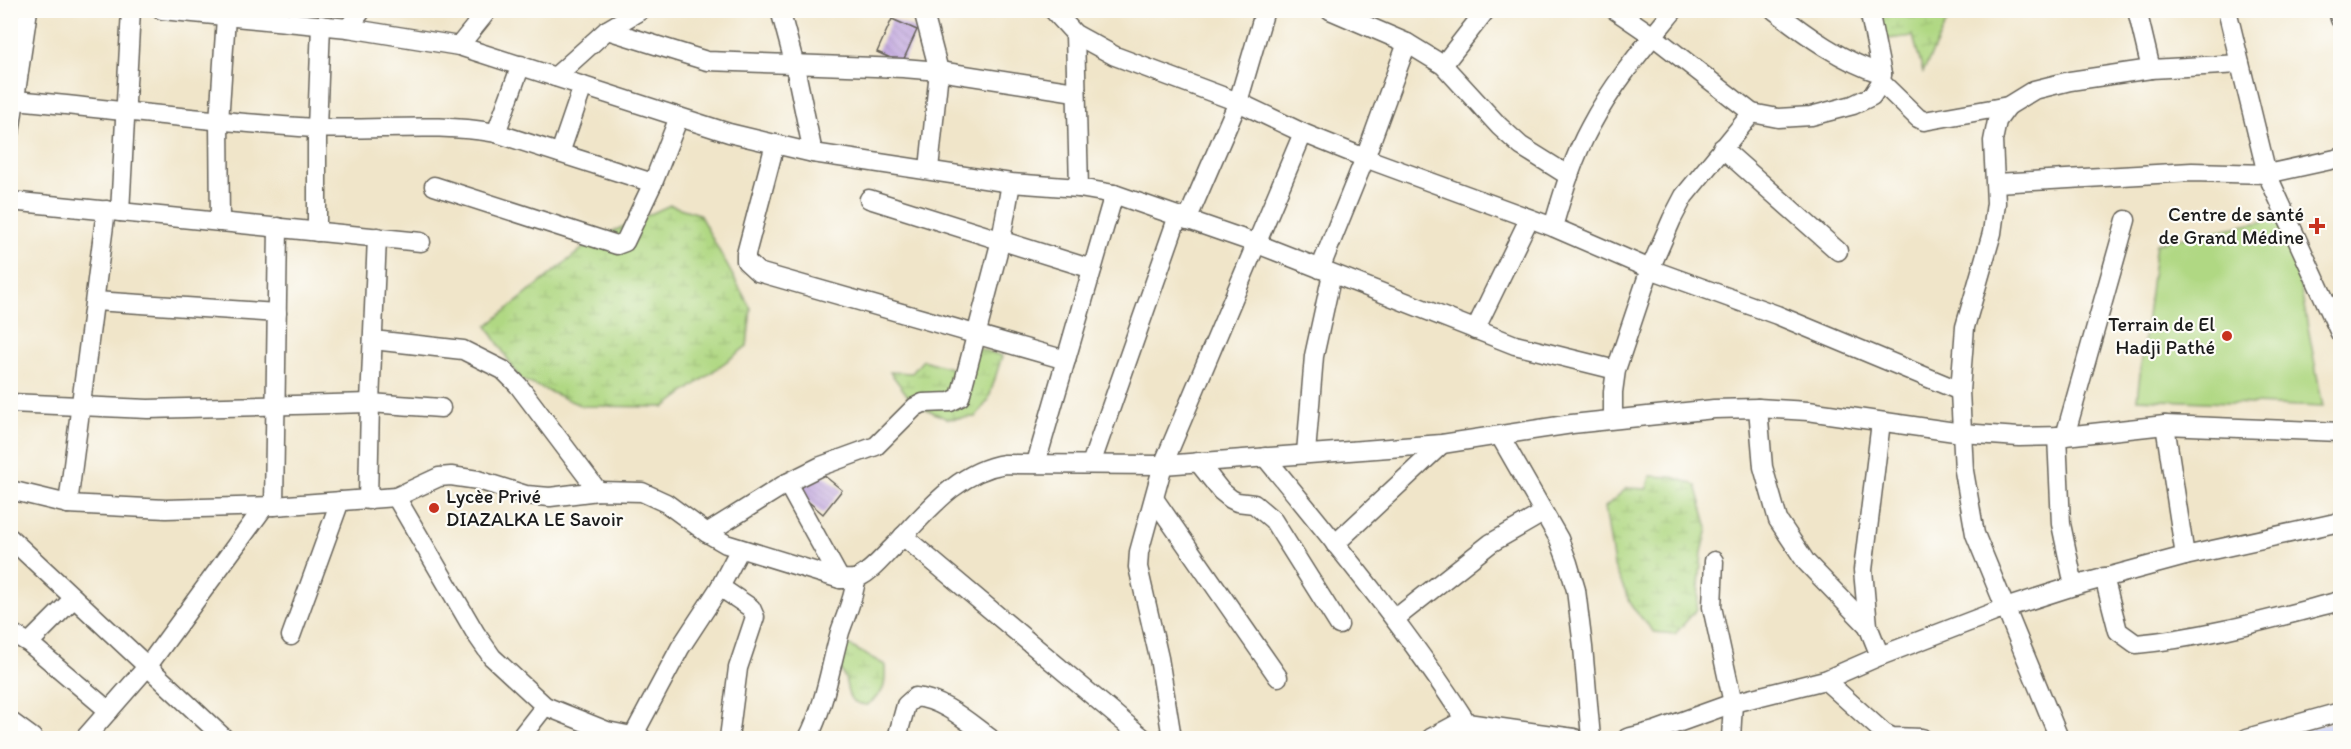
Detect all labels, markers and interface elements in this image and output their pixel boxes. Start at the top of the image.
place label: Centre de santé de Grand Médine [2159,202,2304,249]
marker: Centre de santé de Grand Médine [2308,217,2326,235]
place label: Terrain de El Hadji Pathé [2108,312,2215,359]
marker: Terrain de El Hadji Pathé [2220,329,2234,343]
place label: Lycèe Privé DIAZALKA LE Savoir [446,484,624,531]
marker: Lycèe Privé DIAZALKA LE Savoir [427,501,441,515]

